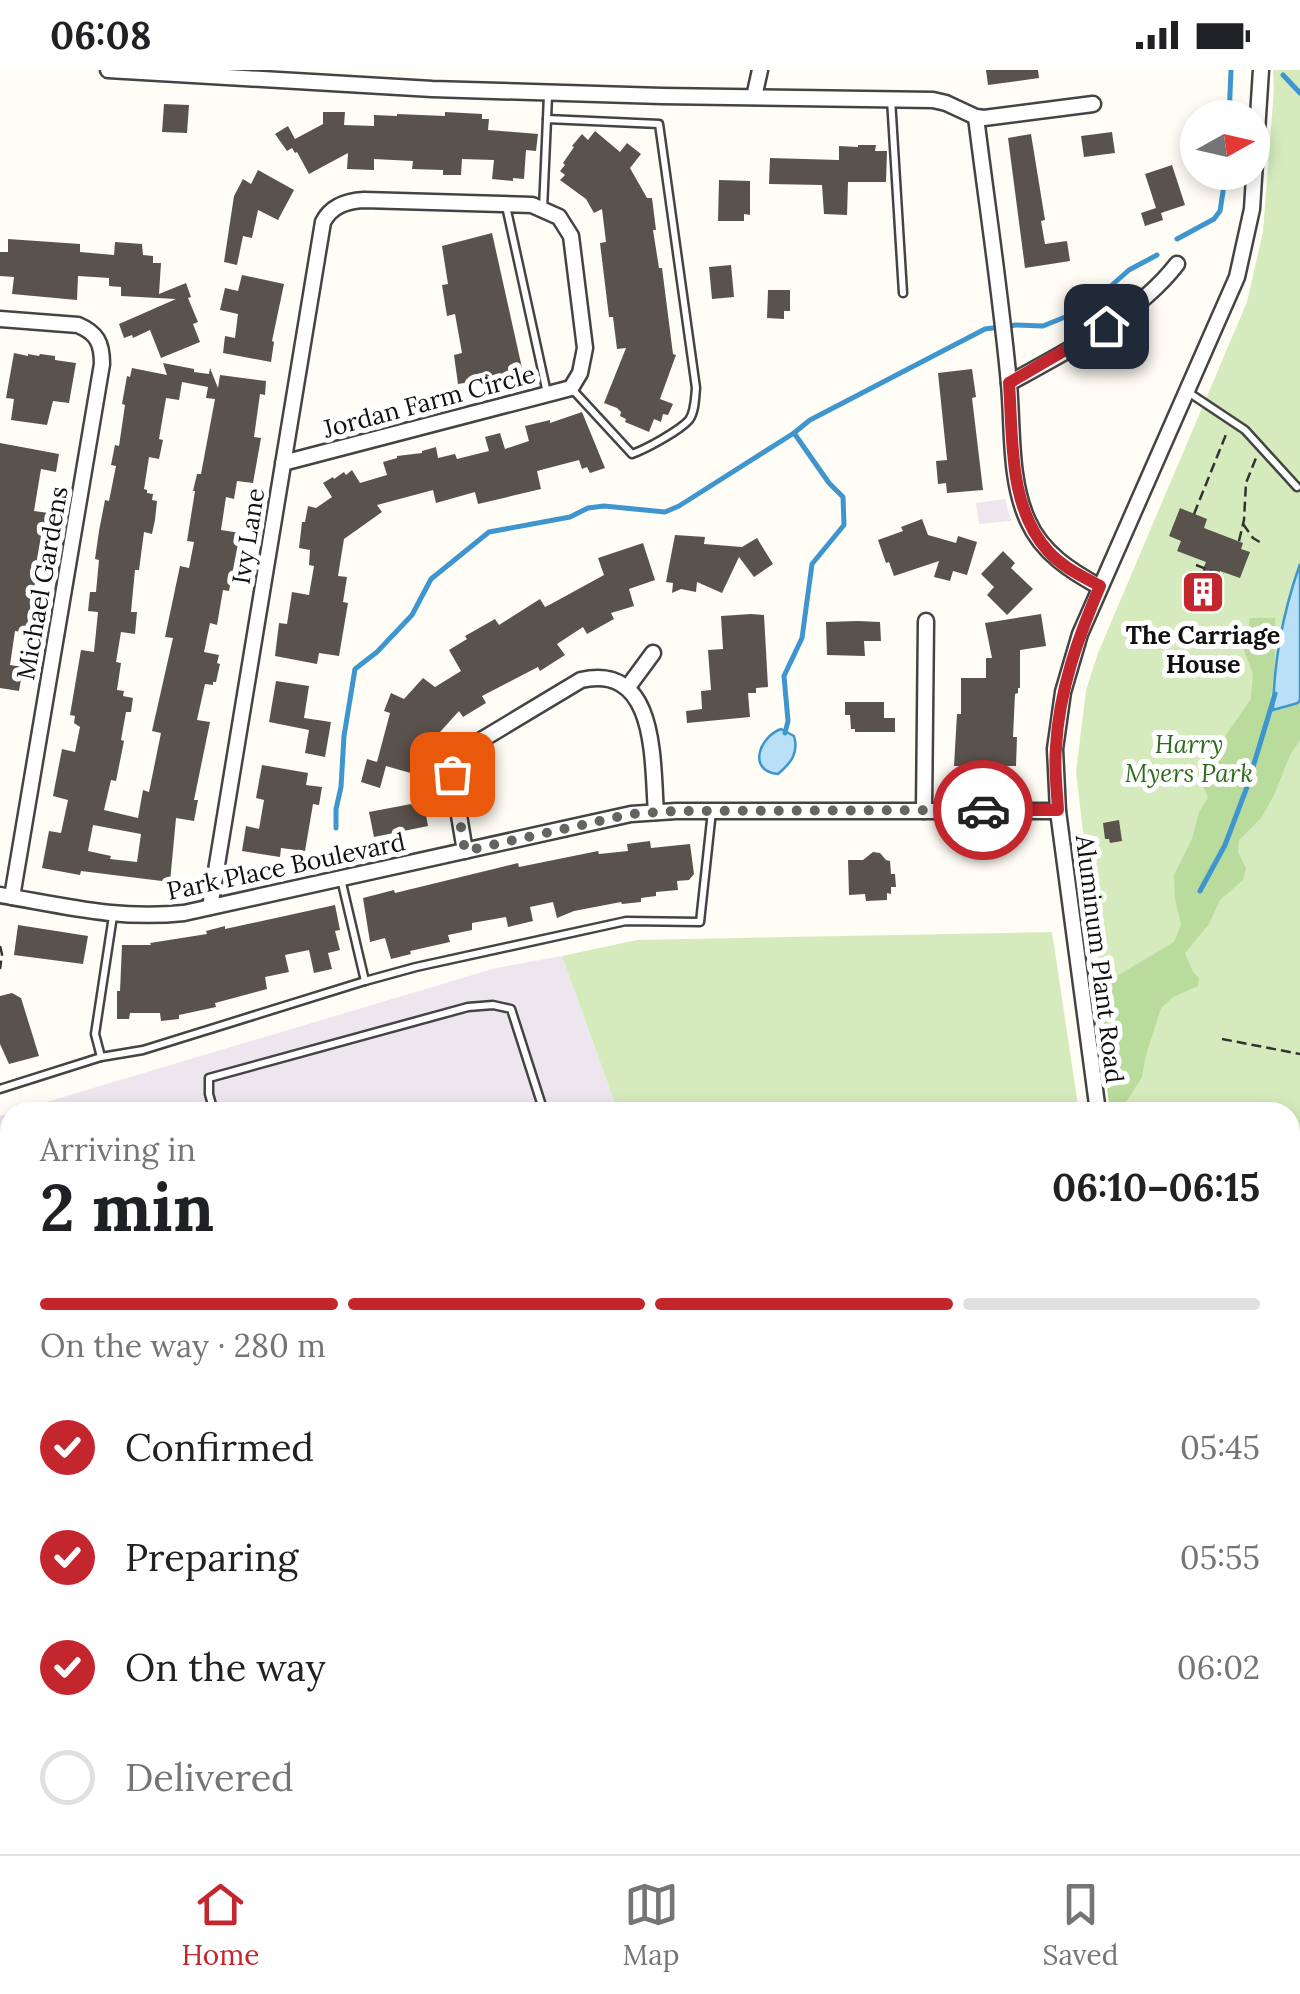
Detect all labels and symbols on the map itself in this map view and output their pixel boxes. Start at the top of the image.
north arrow [1180,100,1270,190]
pin [1064,284,1149,369]
street label: Jordan Farm Circle [318,357,539,445]
street label: Michael Gardens [9,484,75,682]
street label: Ivy Lane [225,486,271,586]
building icon: The Carriage House [1180,569,1226,615]
place label: The Carriage House [1126,619,1280,680]
park label: Harry Myers Park [1125,728,1253,789]
pin [410,732,495,817]
courier [933,760,1033,860]
street label: Park Place Boulevard [164,825,408,907]
street label: Aluminum Plant Road [1069,832,1131,1085]

